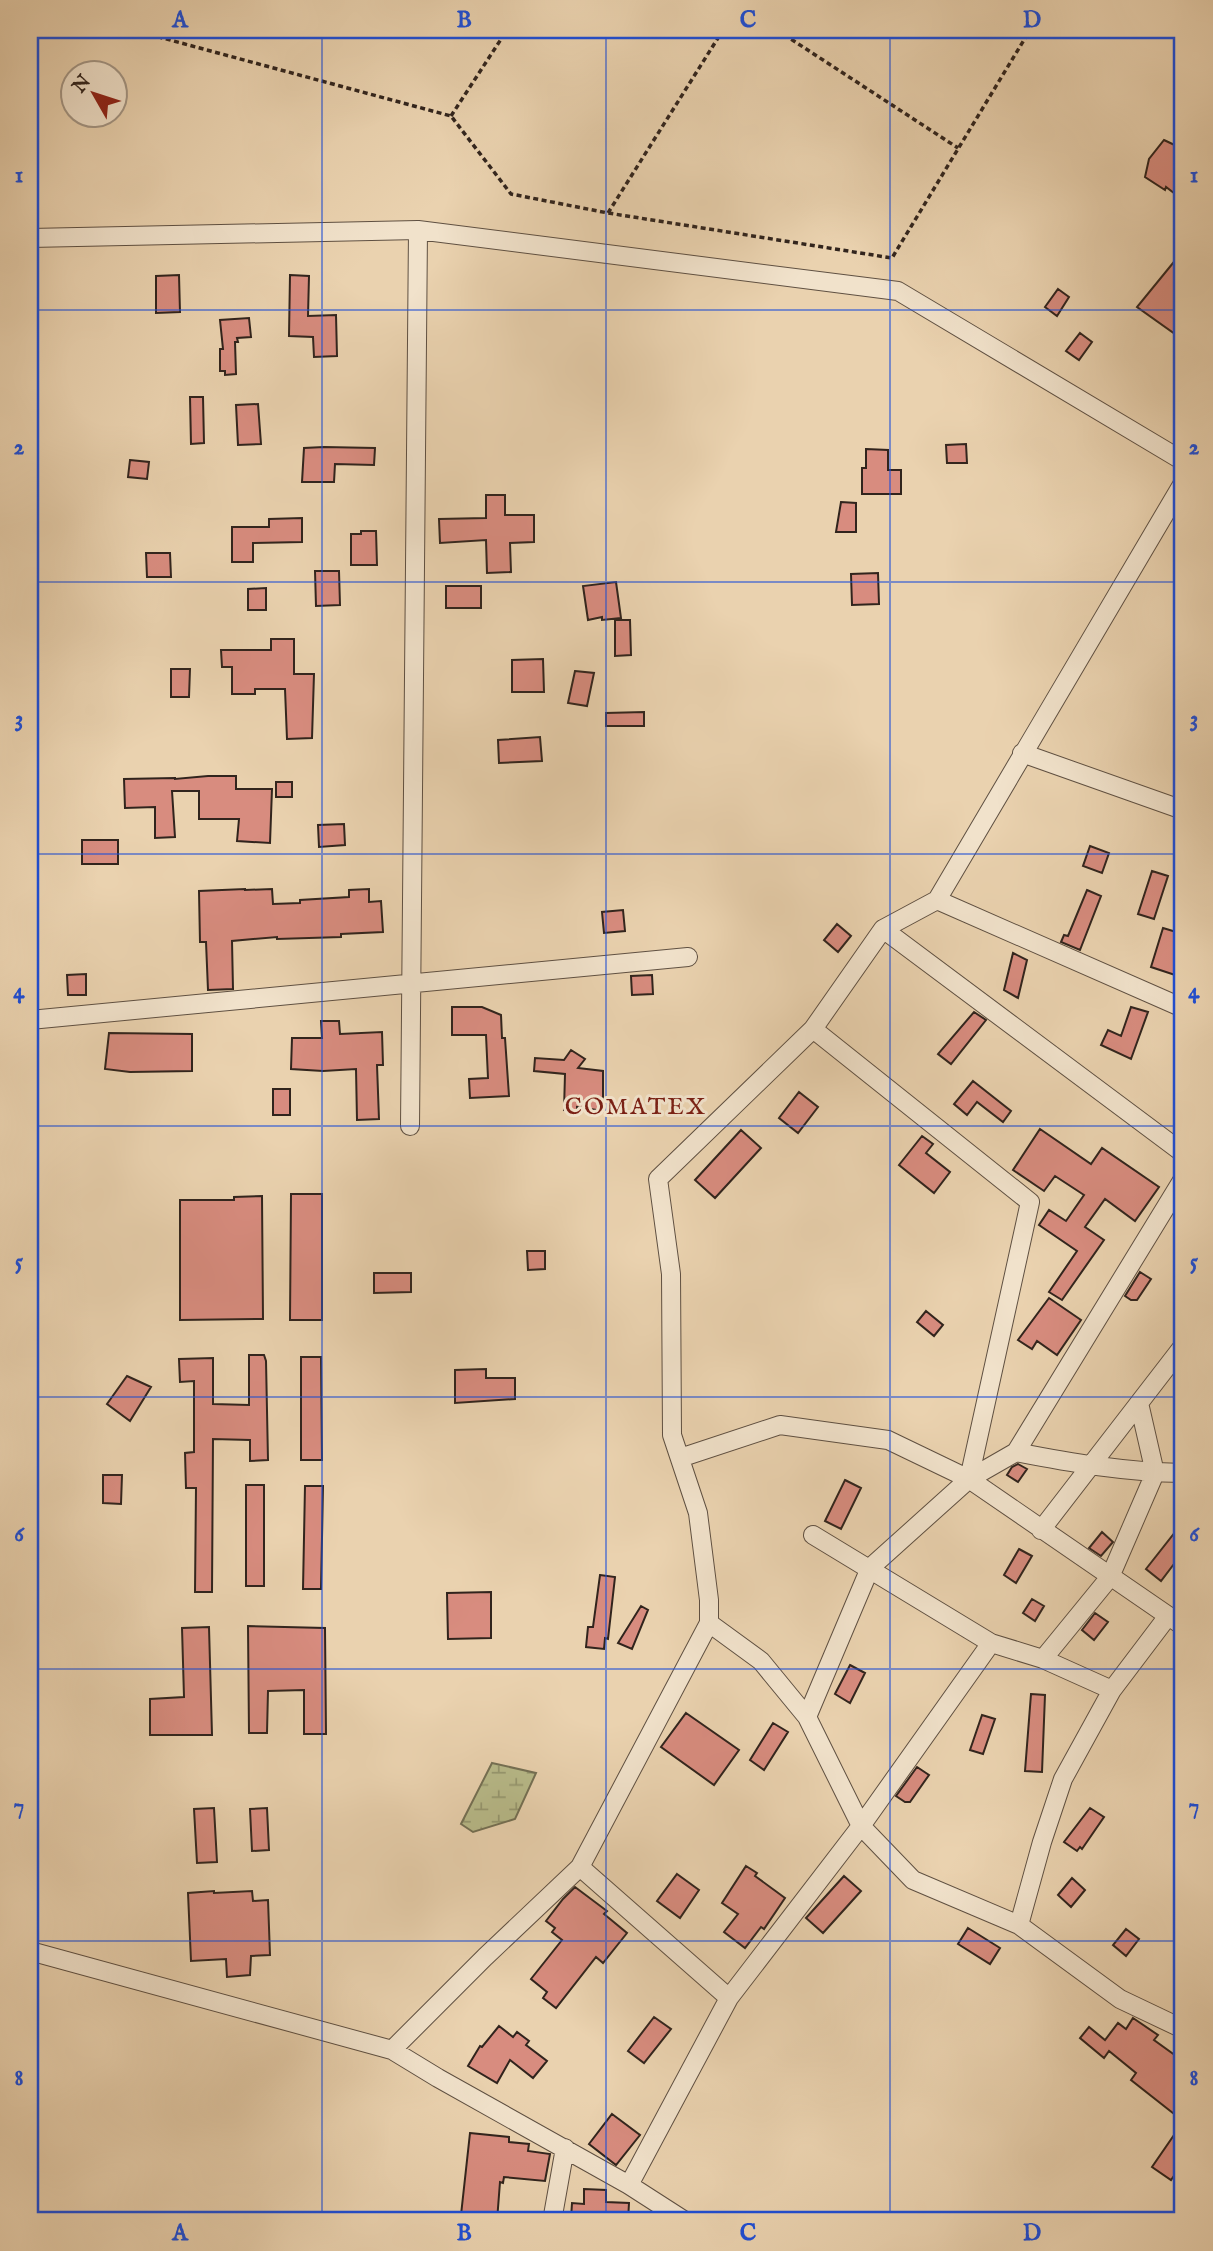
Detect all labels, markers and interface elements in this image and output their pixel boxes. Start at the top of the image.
text: A [171,6,189,35]
text: B [456,6,472,35]
text: C [740,6,757,35]
text: D [1023,6,1041,35]
north arrow [60,60,130,130]
text: N [67,70,97,99]
text: 1 [15,161,23,190]
text: 1 [1190,161,1198,190]
text: 2 [14,433,25,462]
text: 2 [1189,433,1200,462]
text: 3 [15,705,23,734]
text: 3 [1190,705,1198,734]
text: 4 [13,977,25,1006]
text: 4 [1188,977,1200,1006]
district label: COMATEX [565,1092,707,1123]
text: 5 [15,1248,24,1277]
text: 5 [1190,1248,1199,1277]
text: 6 [14,1520,25,1549]
text: 6 [1189,1520,1200,1549]
text: 7 [14,1792,24,1821]
text: 7 [1189,1792,1199,1821]
text: 8 [14,2064,24,2093]
text: 8 [1189,2064,1199,2093]
text: A [171,2219,189,2248]
text: B [456,2219,472,2248]
text: C [740,2219,757,2248]
text: D [1023,2219,1041,2248]

